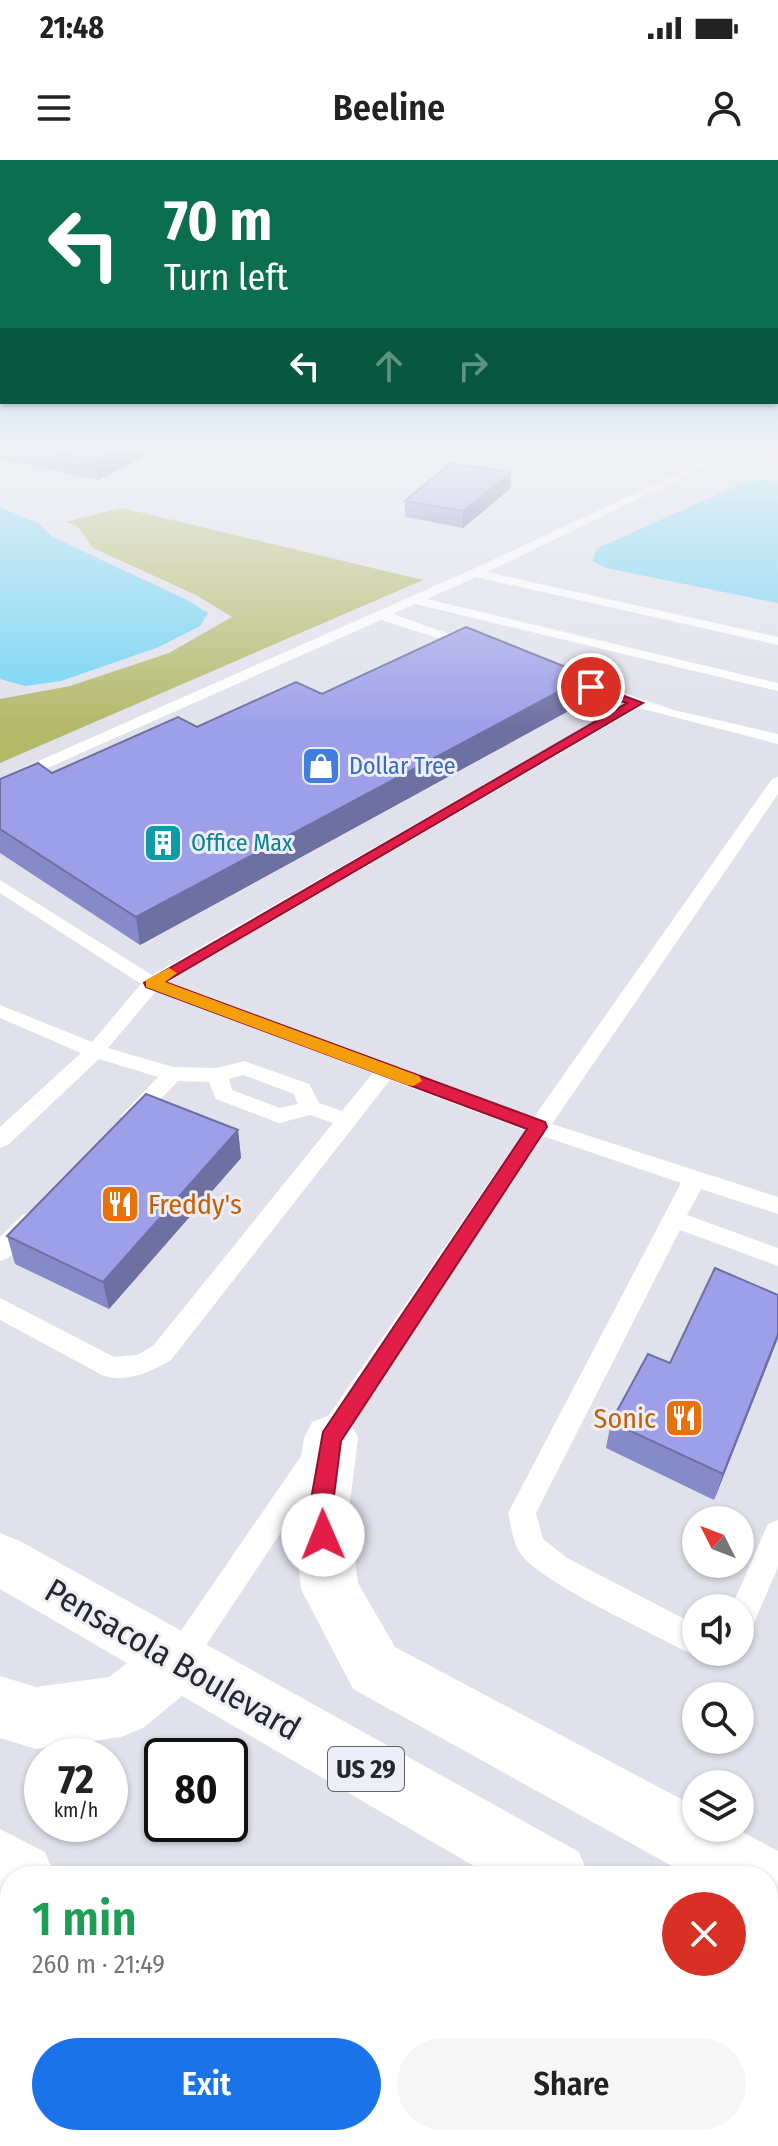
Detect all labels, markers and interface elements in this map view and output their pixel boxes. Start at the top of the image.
text: 21:48 [40,10,104,46]
icon: menu [32,86,76,130]
text: Beeline [333,86,445,130]
icon: person [702,86,746,130]
text: 70 m [164,188,272,255]
icon: left [32,192,136,296]
text: Turn left [164,256,288,300]
icon: left [283,344,327,388]
icon: ahead [367,344,411,388]
icon: right [451,344,495,388]
pin [557,653,625,721]
icon: arrive [569,665,613,709]
shop icon: Dollar Tree [300,745,342,787]
place label: Dollar Tree [349,752,456,780]
building icon: Office Max [142,822,184,864]
place label: Office Max [191,829,293,857]
restaurant icon: Freddy's [99,1183,141,1225]
place label: Freddy's [148,1188,242,1221]
restaurant icon: Sonic [663,1397,705,1439]
place label: Sonic [594,1402,656,1435]
position arrow [281,1493,365,1577]
north arrow [682,1506,754,1578]
map controls [682,1506,754,1842]
street label: Pensacola Boulevard [38,1570,308,1749]
button: sound [682,1594,754,1666]
button: search [682,1682,754,1754]
speed limit sign: 80 [144,1738,248,1842]
road number: US 29 [328,1747,404,1791]
text: 72 [58,1756,94,1804]
button: layers [682,1770,754,1842]
text: km/h [54,1798,98,1822]
text: 1 min [32,1890,137,1948]
button: close [662,1892,746,1976]
text: 260 m · 21:49 [32,1949,165,1980]
button: Exit [32,2038,381,2130]
button: Share [397,2038,746,2130]

